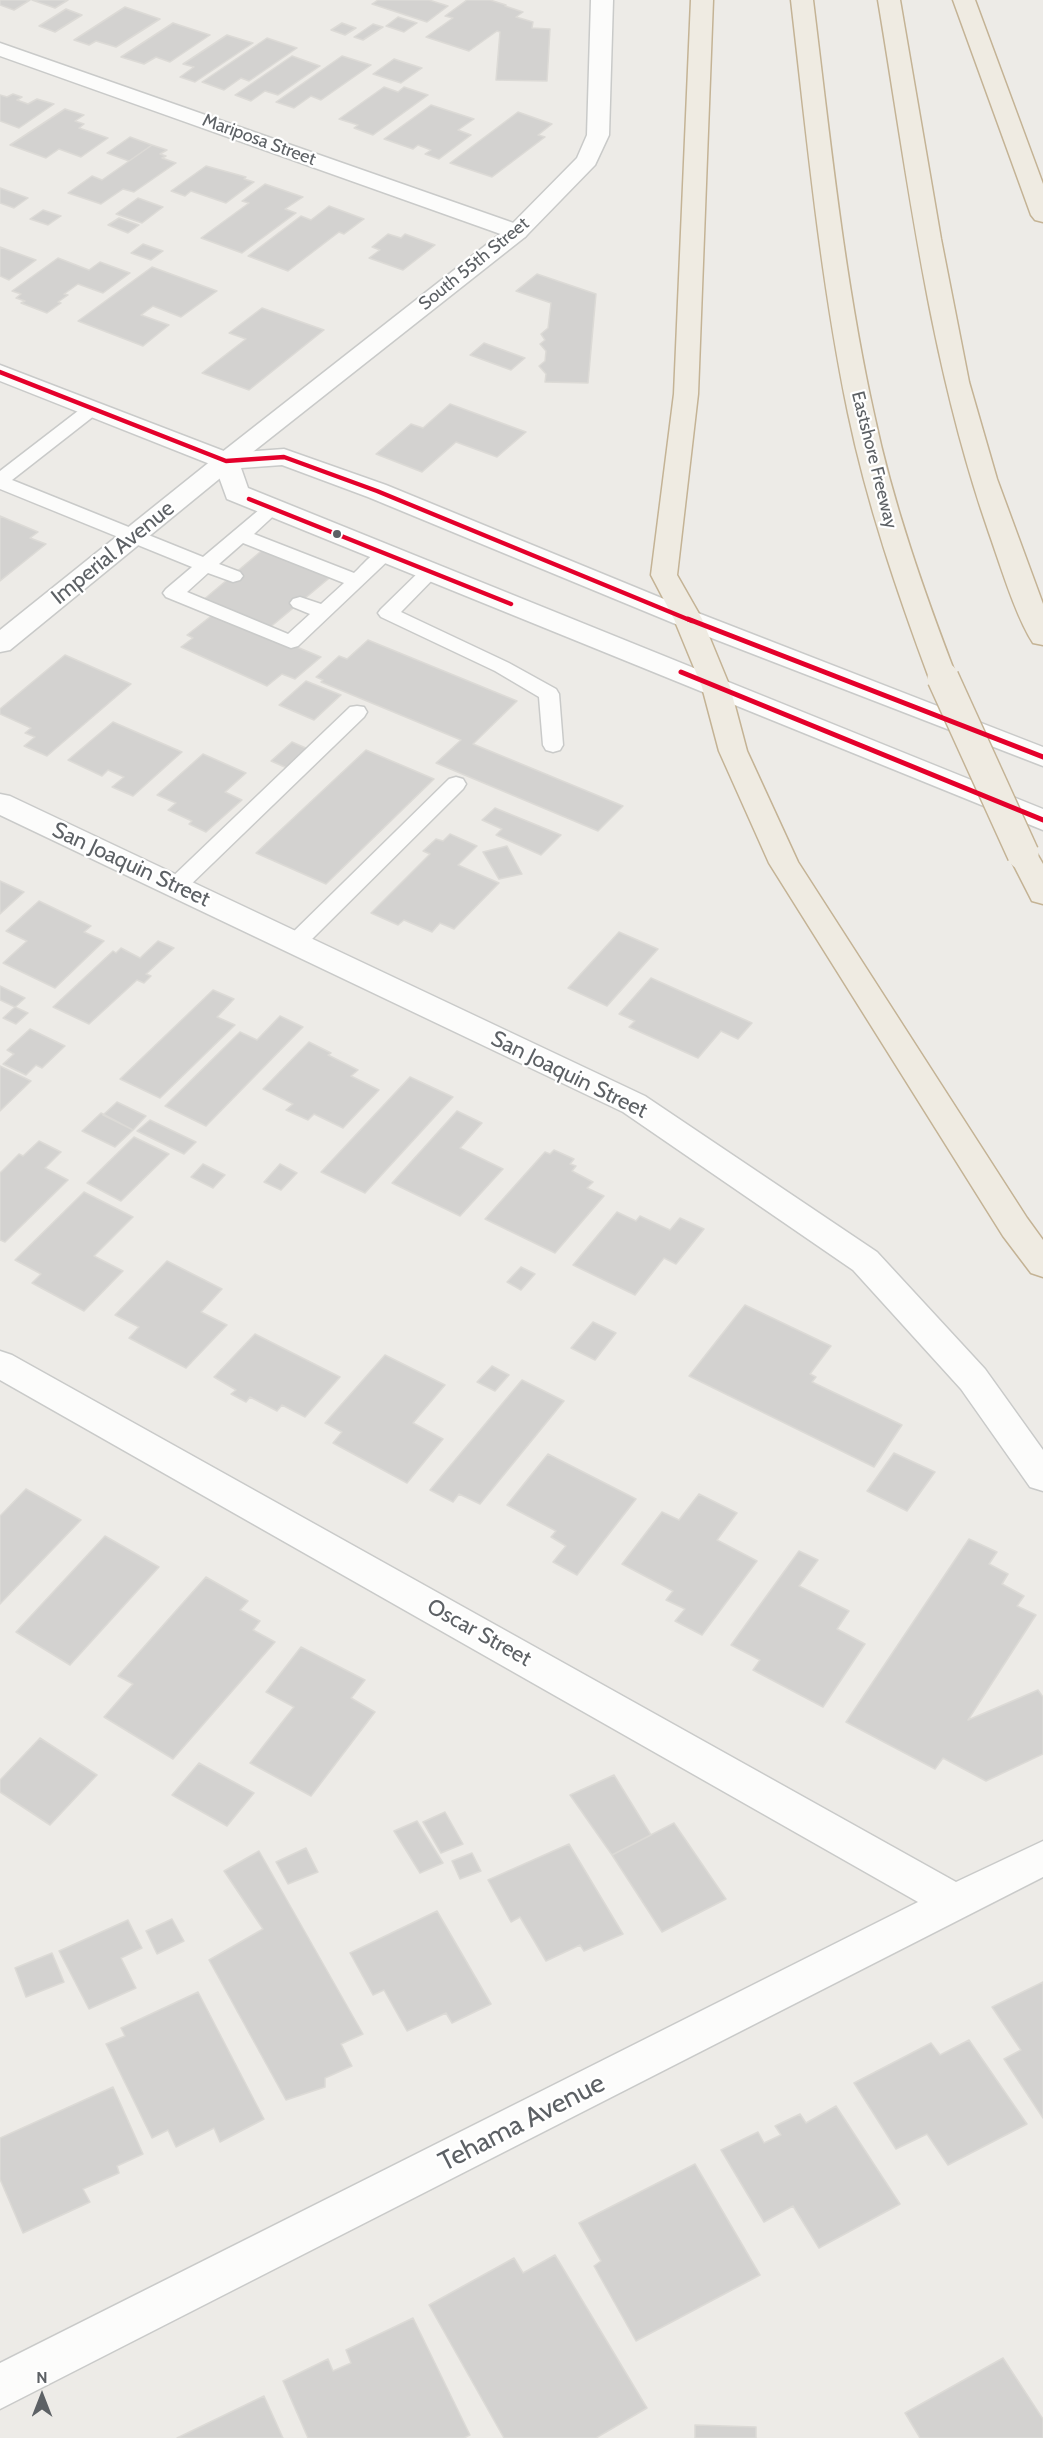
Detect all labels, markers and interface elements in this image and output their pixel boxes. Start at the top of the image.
street label: Mariposa Street [199,110,319,170]
street label: South 55th Street [415,213,533,315]
street label: Eastshore Freeway [846,389,902,531]
street label: Imperial Avenue [46,495,180,611]
unlabelled marker [331,528,343,540]
street label: San Joaquin Street [48,817,214,913]
street label: San Joaquin Street [486,1026,652,1124]
street label: Oscar Street [422,1594,536,1672]
street label: Tehama Avenue [434,2067,610,2179]
north arrow [12,2366,72,2426]
text: N [36,2368,48,2387]

